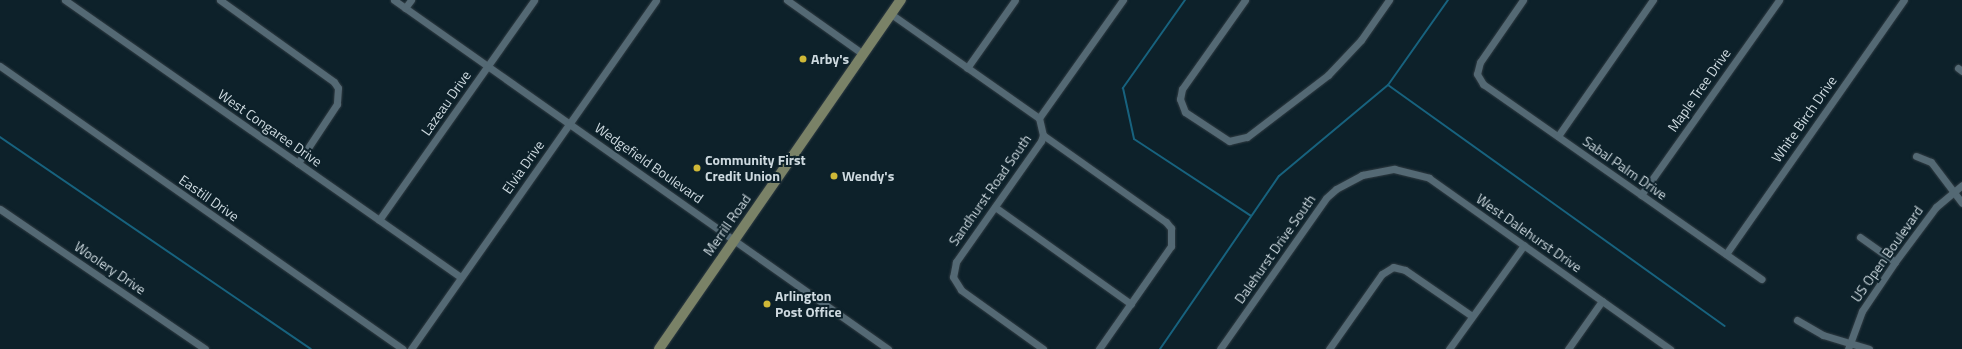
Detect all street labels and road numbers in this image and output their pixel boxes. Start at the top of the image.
street label: Maple Tree Drive [1664,45,1734,135]
street label: Lazeau Drive [418,67,474,139]
street label: White Birch Drive [1768,73,1840,165]
street label: West Congaree Drive [215,86,325,170]
street label: Wedgefield Boulevard [591,119,707,207]
street label: Sandhurst Road South [945,131,1035,249]
street label: Sabal Palm Drive [1580,133,1670,203]
street label: Elvia Drive [498,137,548,197]
street label: Eastill Drive [176,171,242,225]
street label: West Dalehurst Drive [1473,190,1585,276]
street label: Merrill Road [700,191,754,259]
street label: Dalehurst Drive South [1231,191,1319,307]
street label: US Open Boulevard [1848,203,1926,305]
street label: Woolery Drive [71,238,149,298]

